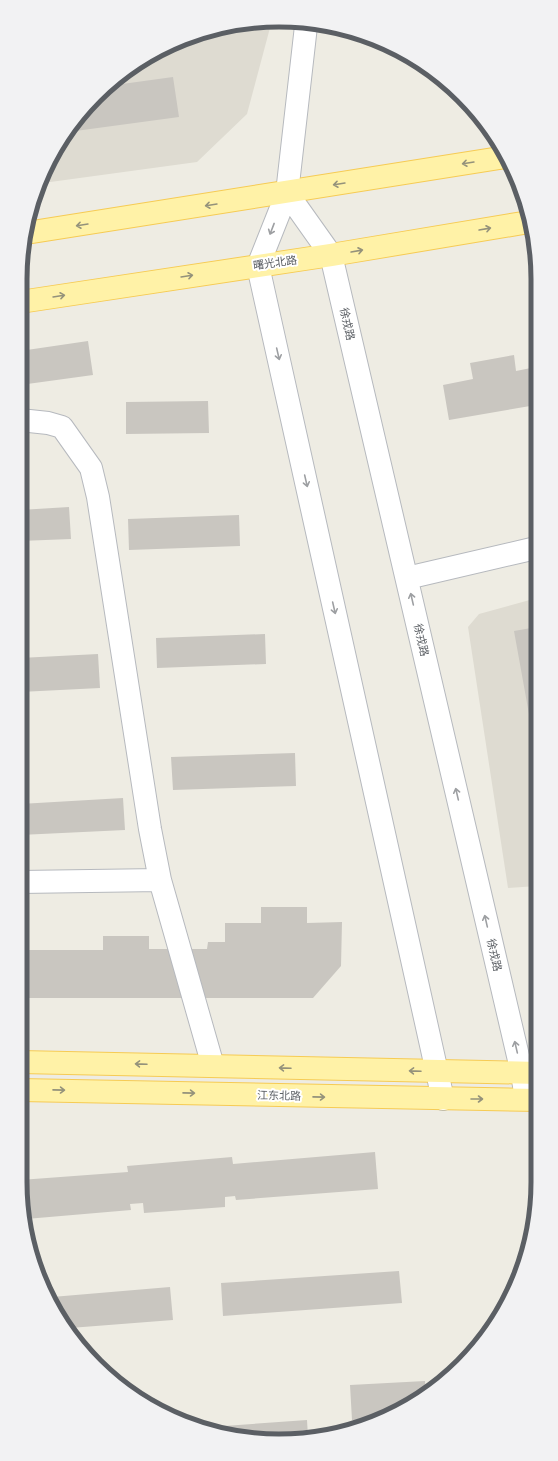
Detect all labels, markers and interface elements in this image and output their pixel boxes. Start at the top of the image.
one-way arrow [461,159,474,167]
one-way arrow [333,180,346,188]
one-way arrow [205,201,218,209]
one-way arrow [76,221,89,229]
one-way arrow [268,223,276,235]
one-way arrow [478,225,491,233]
one-way arrow [350,247,363,255]
street label: 曙光北路 [252,254,298,272]
one-way arrow [180,272,193,280]
one-way arrow [52,292,65,300]
street label: 徐戎路 [337,306,357,342]
one-way arrow [274,348,282,361]
one-way arrow [303,475,311,488]
one-way arrow [407,593,415,606]
one-way arrow [331,601,339,614]
street label: 徐戎路 [411,622,431,658]
one-way arrow [453,788,460,801]
one-way arrow [482,914,490,927]
street label: 徐戎路 [484,937,504,973]
one-way arrow [511,1041,519,1054]
one-way arrow [135,1060,148,1068]
one-way arrow [279,1064,292,1071]
one-way arrow [409,1067,422,1075]
one-way arrow [52,1087,65,1094]
street label: 江东北路 [257,1089,301,1103]
one-way arrow [182,1090,195,1097]
one-way arrow [312,1093,325,1100]
one-way arrow [470,1095,483,1103]

